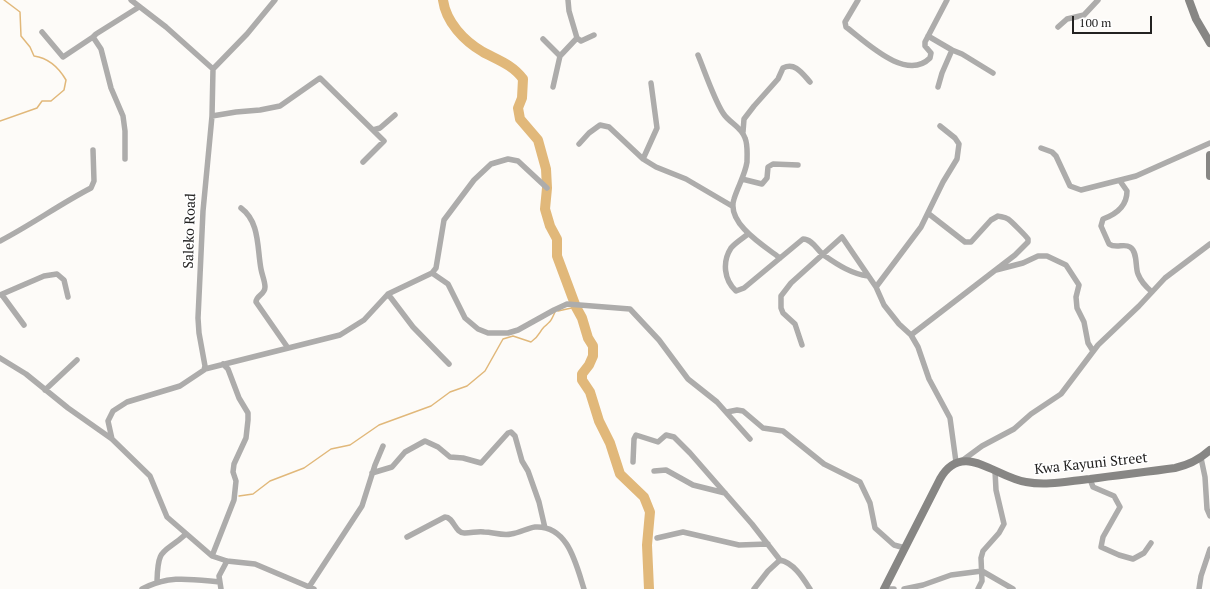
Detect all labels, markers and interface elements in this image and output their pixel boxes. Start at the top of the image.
scale bar [1074,8,1154,34]
text: 100 m [1079,15,1111,30]
street label: Saleko Road [180,193,200,269]
street label: Kwa Kayuni Street [1034,450,1148,478]

